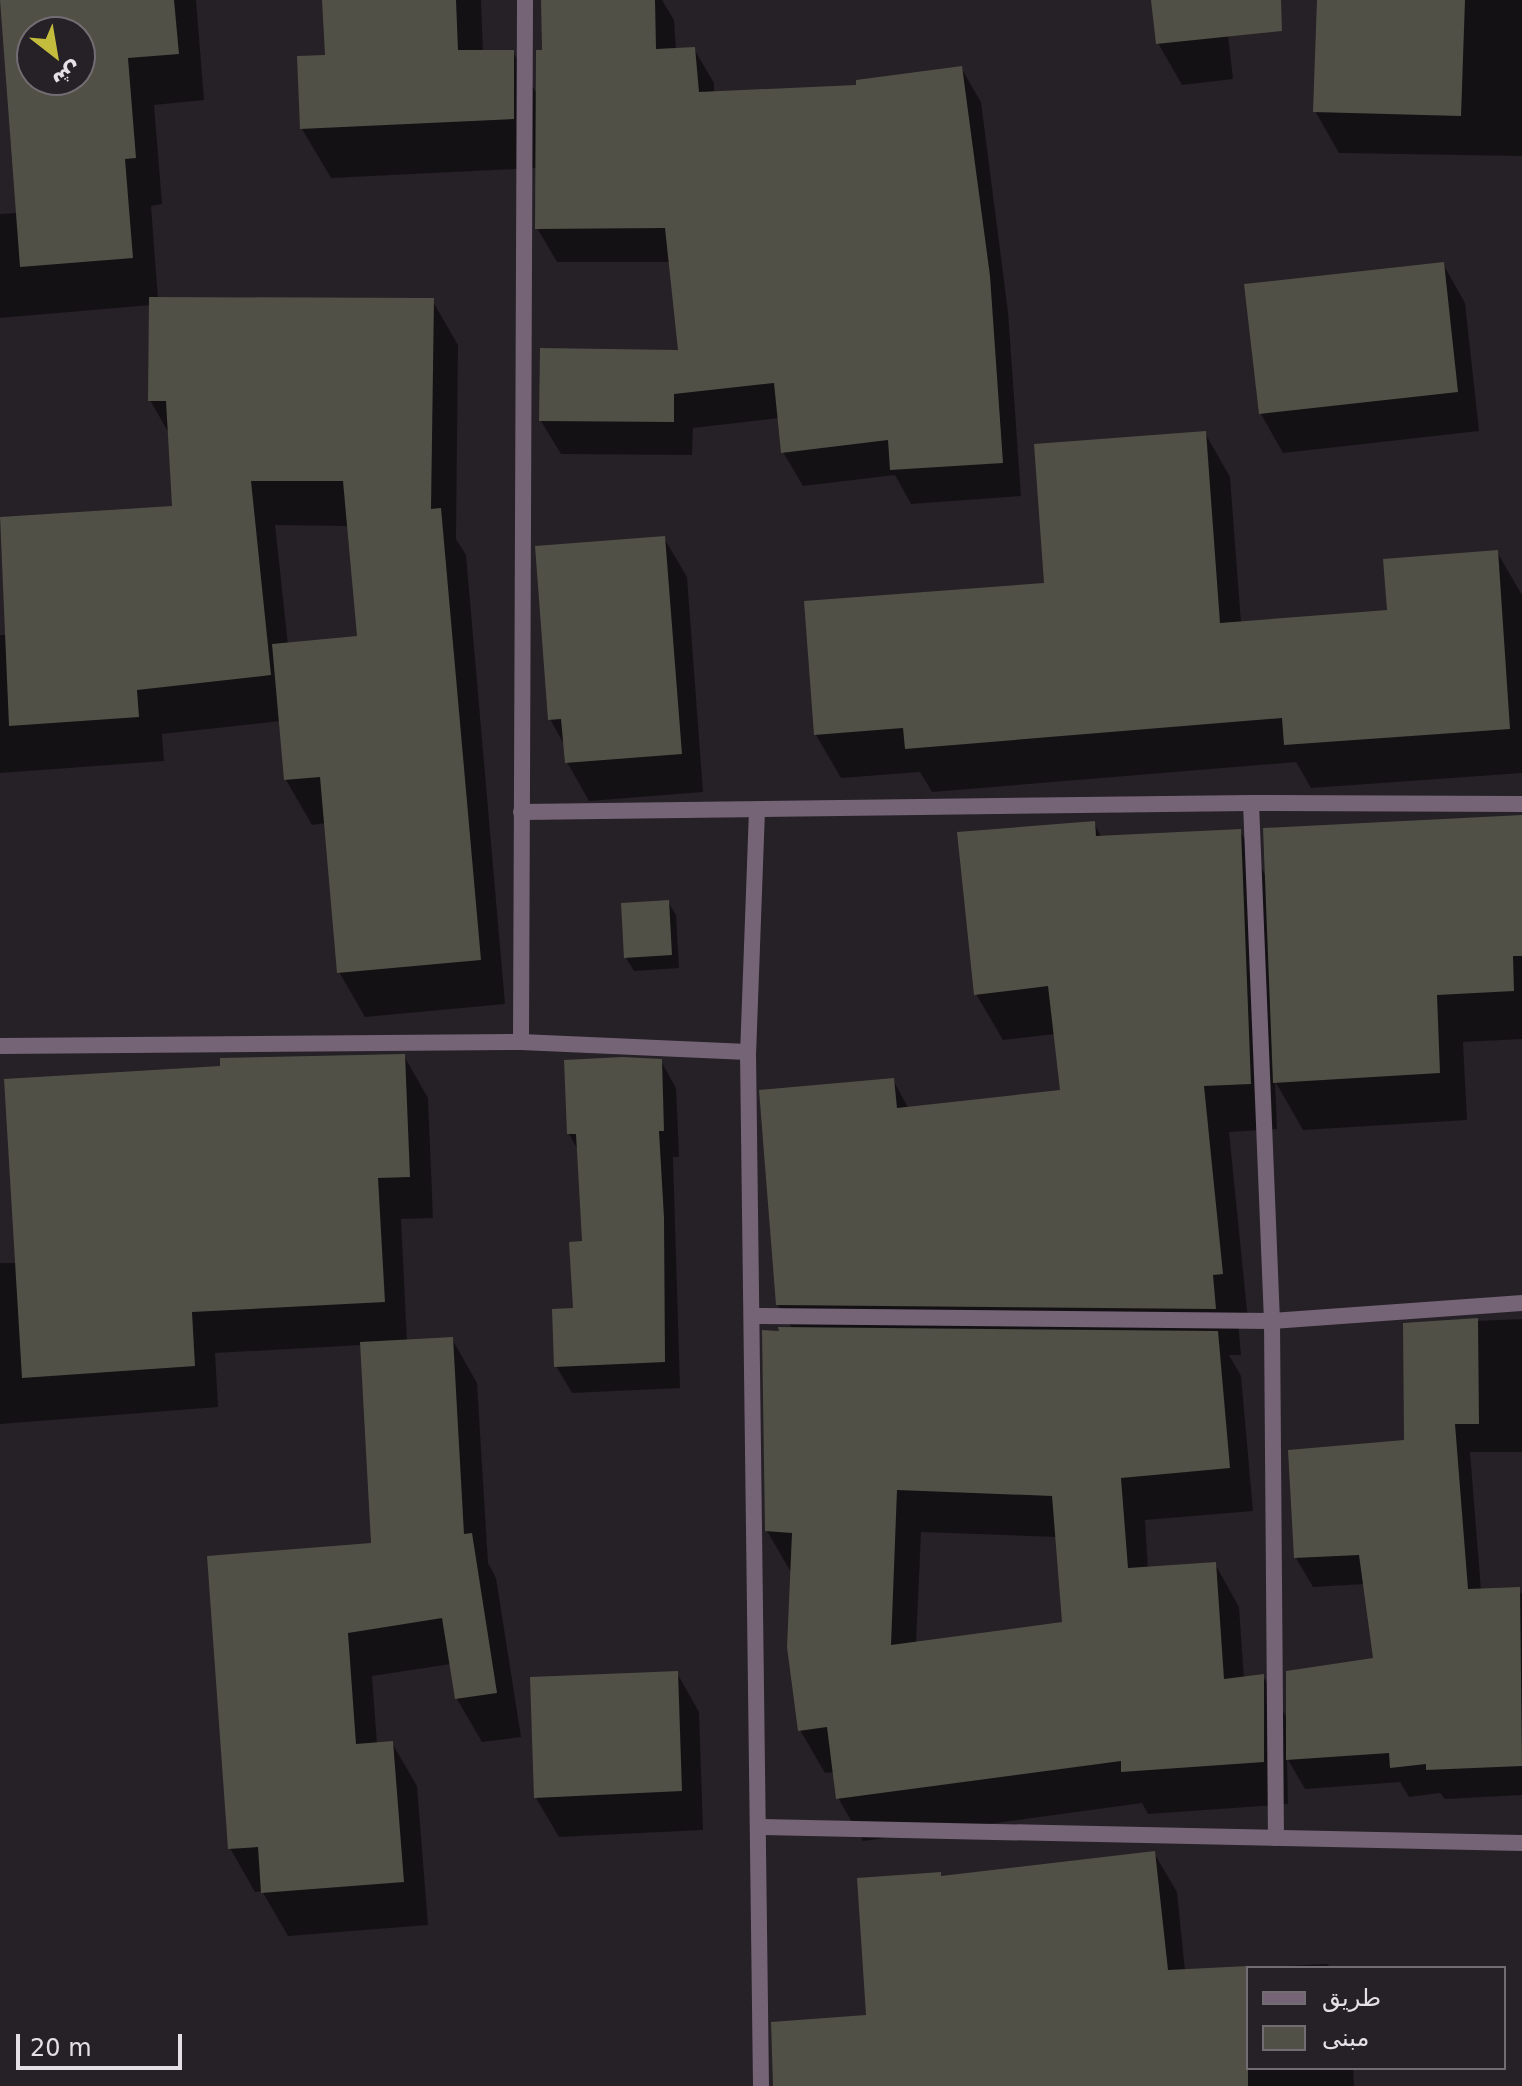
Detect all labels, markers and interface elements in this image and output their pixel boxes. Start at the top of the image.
north arrow [16,16,96,96]
text: ش [48,57,87,94]
legend [1246,1966,1506,2070]
text: طريق [1322,1984,1381,2012]
scale bar [20,2018,186,2068]
text: مبنى [1322,2024,1369,2052]
text: 20 m [30,2034,92,2062]

